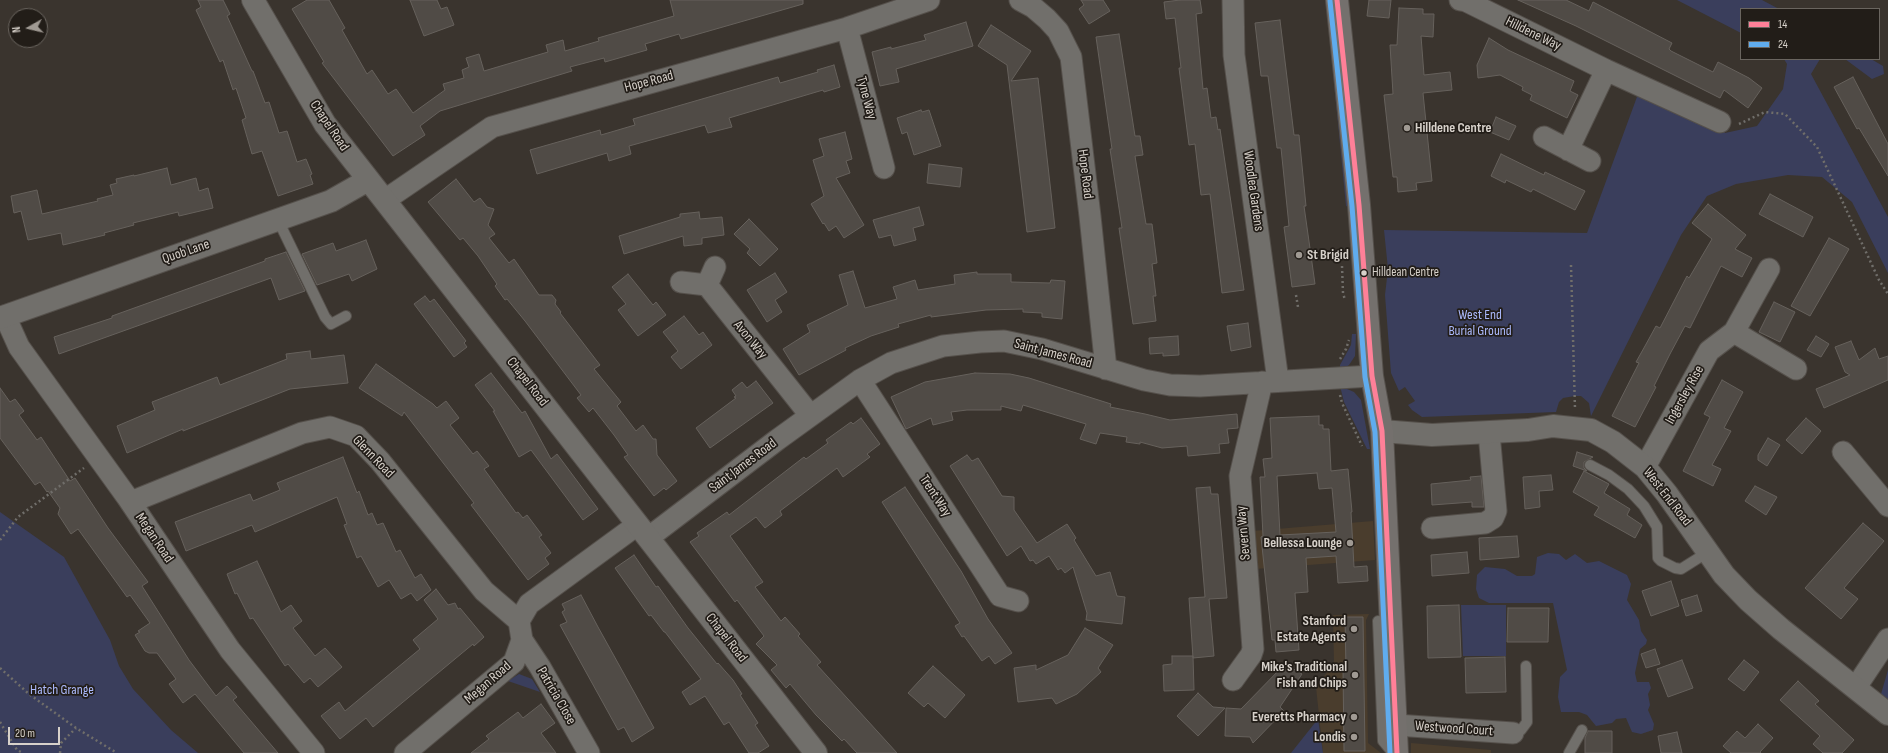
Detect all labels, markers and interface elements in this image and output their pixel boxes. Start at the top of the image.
north arrow [8,8,48,48]
legend [1740,8,1880,60]
street label: Hilldene Way [1503,13,1563,55]
text: 14 [1778,17,1787,32]
text: N [10,26,23,33]
text: 24 [1778,37,1788,52]
street label: Hope Road [623,67,675,97]
street label: Tyne Way [852,75,880,121]
street label: Chapel Road [306,97,352,155]
place label: Hilldene Centre [1415,120,1492,136]
marker: Hilldene Centre [1402,123,1412,133]
street label: Hope Road [1074,148,1096,200]
street label: Woodlea Gardens [1239,150,1267,232]
street label: Quob Lane [160,236,212,268]
place label: St Brigid [1307,247,1349,263]
marker: St Brigid [1294,250,1304,260]
place label: Hilldean Centre [1372,265,1439,281]
marker: Hilldean Centre [1359,268,1369,278]
park label: West End Burial Ground [1448,307,1512,340]
street label: Avon Way [729,317,771,363]
street label: Saint James Road [1012,336,1094,372]
street label: Chapel Road [503,354,551,410]
street label: Ingersley Rise [1662,363,1708,427]
street label: Glenn Road [349,432,397,482]
street label: Saint James Road [706,435,780,497]
street label: West End Road [1639,465,1695,529]
street label: Trent Way [915,472,955,520]
street label: Severn Way [1233,505,1255,561]
street label: Megan Road [131,510,177,566]
place label: Bellessa Lounge [1263,535,1342,551]
marker: Bellessa Lounge [1345,538,1355,548]
street label: Chapel Road [702,610,750,666]
place label: Stanford Estate Agents [1277,613,1346,646]
marker: Stanford Estate Agents [1349,624,1359,634]
street label: Megan Road [461,658,515,708]
place label: Mike's Traditional Fish and Chips [1261,659,1347,692]
street label: Patricia Close [533,664,579,728]
marker: Mike's Traditional Fish and Chips [1350,670,1360,680]
park label: Hatch Grange [30,682,94,698]
place label: Everetts Pharmacy [1252,709,1346,725]
marker: Everetts Pharmacy [1349,712,1359,722]
street label: Westwood Court [1414,718,1494,740]
scale bar [10,719,62,745]
text: 20 m [15,726,35,741]
place label: Londis [1314,729,1346,745]
marker: Londis [1349,732,1359,742]

